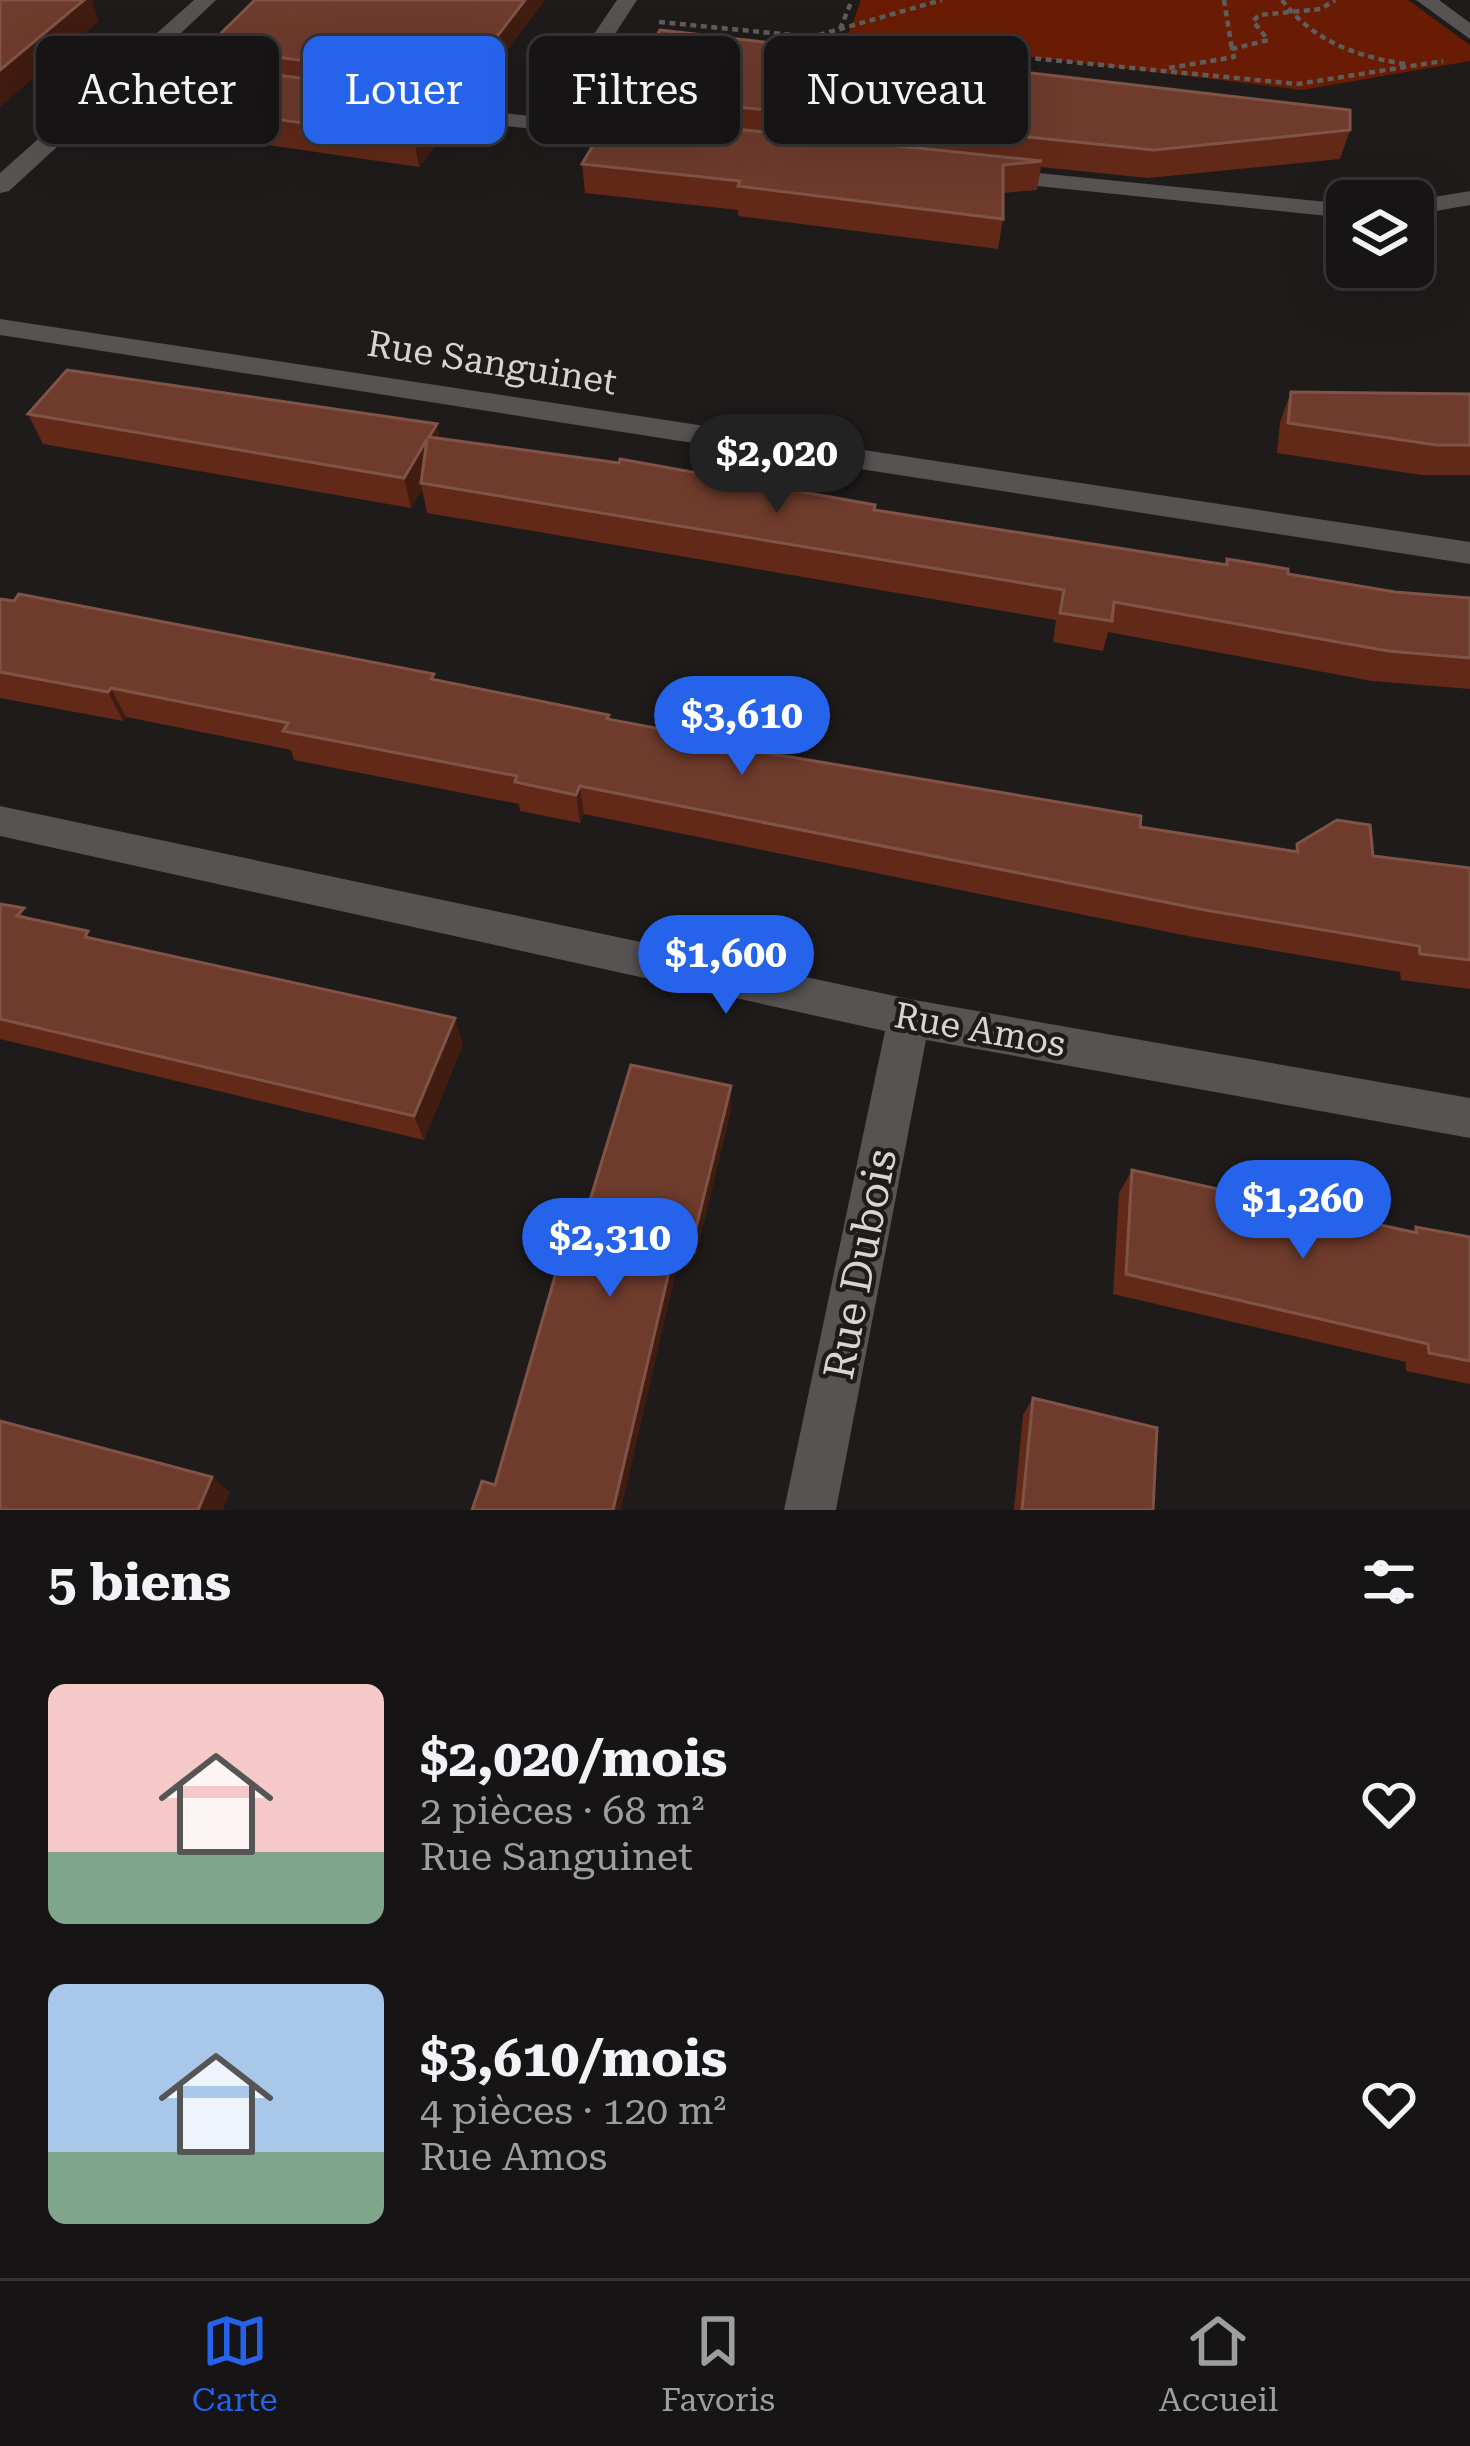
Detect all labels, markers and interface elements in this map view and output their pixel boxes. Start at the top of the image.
chip: Acheter [36,36,279,144]
chip: Louer [303,36,505,144]
chip: Filtres [529,36,740,144]
chip: Nouveau [764,36,1028,144]
map controls [1326,180,1434,288]
button: layers [1326,180,1434,288]
street label: Rue Sanguinet [364,323,620,403]
pin: $2,020 [679,414,875,516]
text: $2,020 [716,430,838,476]
pin: $3,610 [644,676,840,778]
text: $3,610 [681,692,803,738]
pin: $1,600 [628,915,824,1017]
text: $1,600 [665,931,787,977]
street label: Rue Amos [891,994,1069,1066]
street label: Rue Dubois [814,1145,906,1383]
pin: $1,260 [1205,1160,1401,1262]
text: $1,260 [1242,1176,1364,1222]
pin: $2,310 [512,1198,708,1300]
text: $2,310 [549,1214,671,1260]
icon: filters [1356,1549,1422,1615]
text: 5 biens [48,1553,231,1612]
text: $2,020/mois [420,1729,727,1788]
icon: home [144,1732,288,1876]
icon: heart [1356,1771,1422,1837]
text: 2 pièces · 68 m² [420,1788,704,1834]
text: Rue Sanguinet [420,1834,693,1880]
text: $3,610/mois [420,2029,727,2088]
icon: home [144,2032,288,2176]
icon: heart [1356,2071,1422,2137]
text: 4 pièces · 120 m² [420,2088,726,2134]
text: Rue Amos [420,2134,607,2180]
tab: Carte [192,2308,278,2419]
tab: Favoris [661,2308,775,2419]
tab: Accueil [1159,2308,1278,2419]

